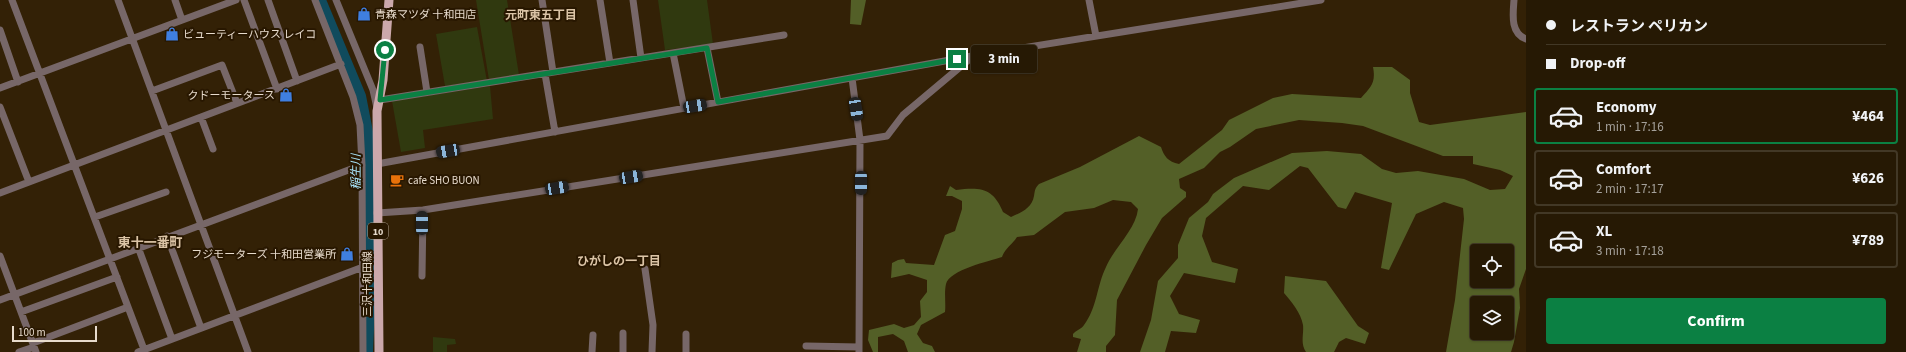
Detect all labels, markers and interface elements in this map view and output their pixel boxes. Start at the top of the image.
shop icon: 青森マツダ 十和田店 [356,6,372,22]
place label: 青森マツダ 十和田店 [375,7,476,22]
district label: 元町東五丁目 [505,7,577,24]
text: レストラン ペリカン [1570,16,1708,37]
shop icon: ビューティーハウス レイコ [164,26,180,42]
place label: ビューティーハウス レイコ [183,27,316,42]
route start [376,41,394,59]
callout: 3 min [971,45,1037,73]
route end [948,50,966,68]
text: 3 min [988,50,1020,68]
text: Drop-off [1570,53,1625,74]
shop icon: クドーモータース [278,87,294,103]
place label: クドーモータース [188,88,275,103]
car [848,96,864,122]
text: Economy [1596,97,1657,118]
car [682,98,708,114]
icon: car [1548,98,1584,134]
text: ¥464 [1852,106,1884,127]
text: 1 min · 17:16 [1596,118,1664,136]
car [435,143,461,159]
water label: 稲生川 [348,152,365,190]
text: Comfort [1596,159,1651,180]
icon: car [1548,160,1584,196]
text: ¥626 [1852,168,1884,189]
car [618,169,644,185]
car [855,171,867,195]
cafe icon: cafe SHO BUON [389,172,405,188]
place label: cafe SHO BUON [408,173,480,188]
car [544,180,570,196]
text: 2 min · 17:17 [1596,180,1664,198]
car [416,211,428,235]
text: XL [1596,221,1612,242]
icon: car [1548,222,1584,258]
road number: 10 [368,223,388,239]
text: ¥789 [1852,230,1884,251]
district label: 東十一番町 [117,234,183,252]
text: 3 min · 17:18 [1596,242,1664,260]
map controls [1470,244,1514,340]
button: locate [1470,244,1514,288]
shop icon: フジモーターズ 十和田営業所 [339,246,355,262]
place label: フジモーターズ 十和田営業所 [191,247,337,262]
street label: 三沢十和田線 [360,251,375,317]
district label: ひがしの一丁目 [577,253,661,270]
button: layers [1470,296,1514,340]
button: Confirm [1546,298,1886,344]
scale bar [12,324,97,343]
text: 100 m [18,325,46,340]

